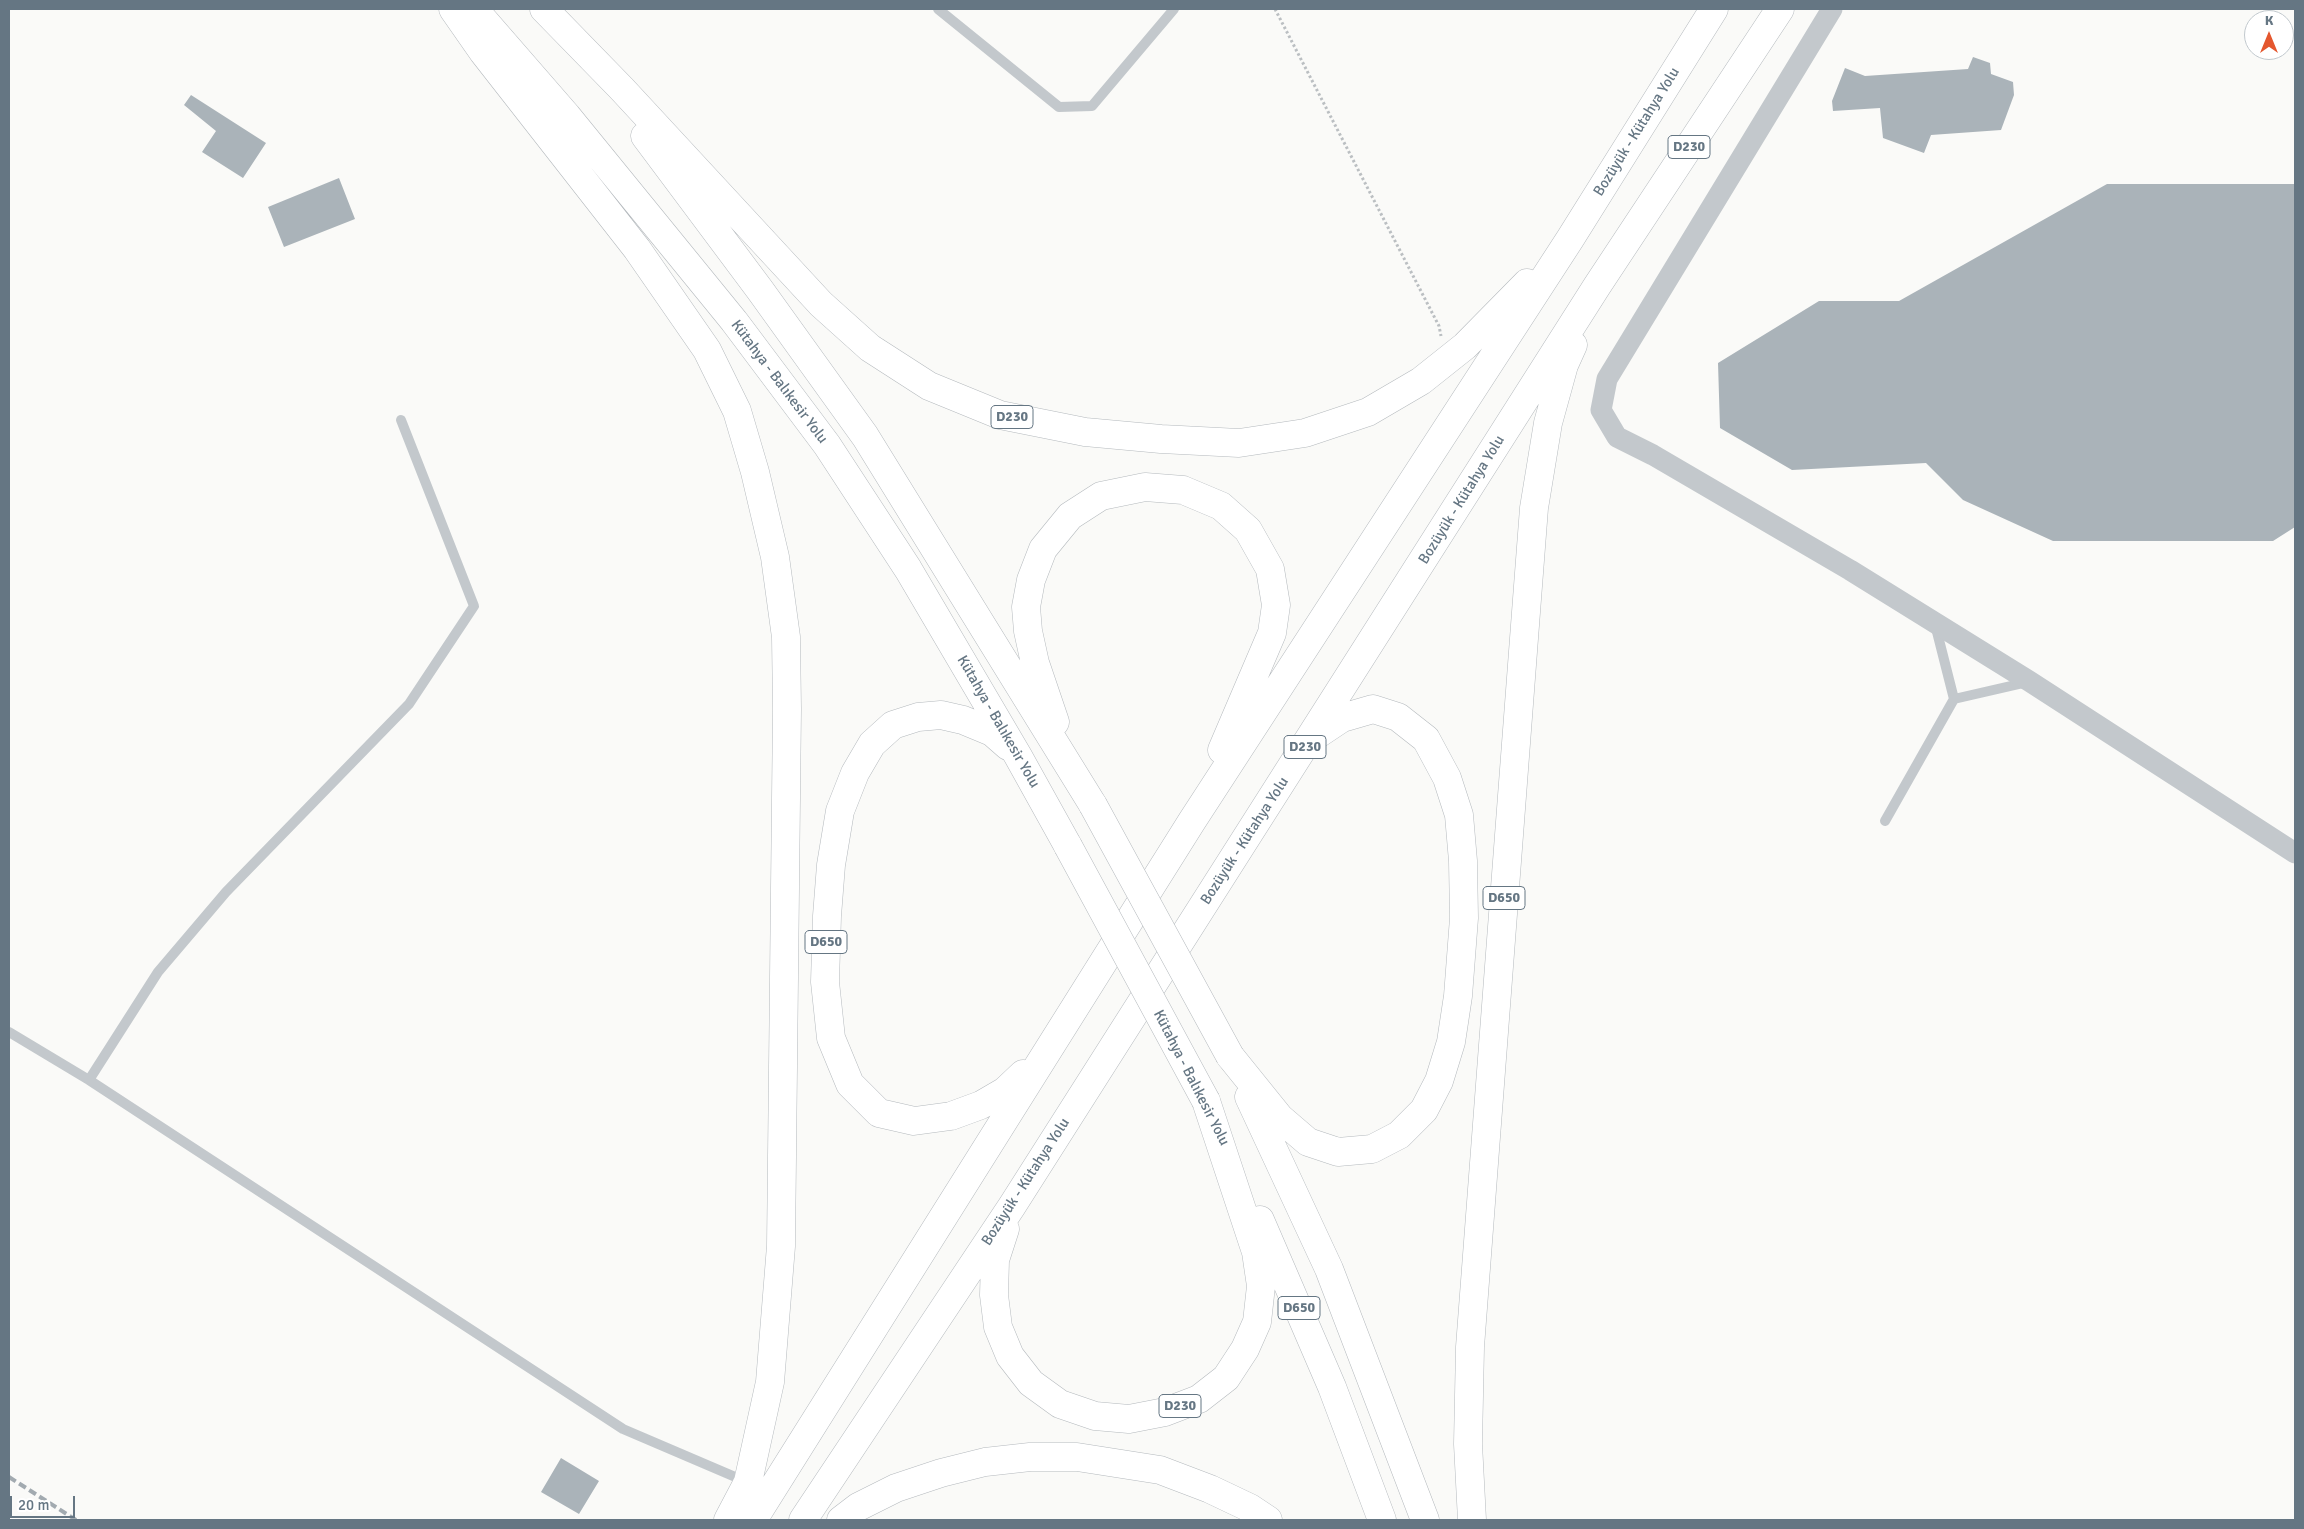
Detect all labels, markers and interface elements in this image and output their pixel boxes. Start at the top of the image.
north arrow [2244,10,2294,60]
text: K [2265,12,2273,29]
street label: Bozüyük - Kütahya Yolu [1590,64,1684,200]
road number: D230 [1668,136,1710,158]
street label: Kütahya - Balıkesir Yolu [727,317,831,447]
road number: D230 [991,406,1033,428]
street label: Bozüyük - Kütahya Yolu [1415,432,1509,568]
street label: Kütahya - Balıkesir Yolu [953,652,1043,792]
road number: D230 [1284,736,1326,759]
street label: Bozüyük - Kütahya Yolu [1197,774,1293,908]
road number: D650 [1483,886,1525,910]
road number: D650 [805,930,847,954]
street label: Kütahya - Balıkesir Yolu [1149,1007,1233,1149]
street label: Bozüyük - Kütahya Yolu [978,1115,1074,1249]
road number: D650 [1278,1296,1320,1320]
road number: D230 [1159,1394,1201,1418]
scale bar [12,1486,78,1518]
text: 20 m [18,1496,49,1514]

